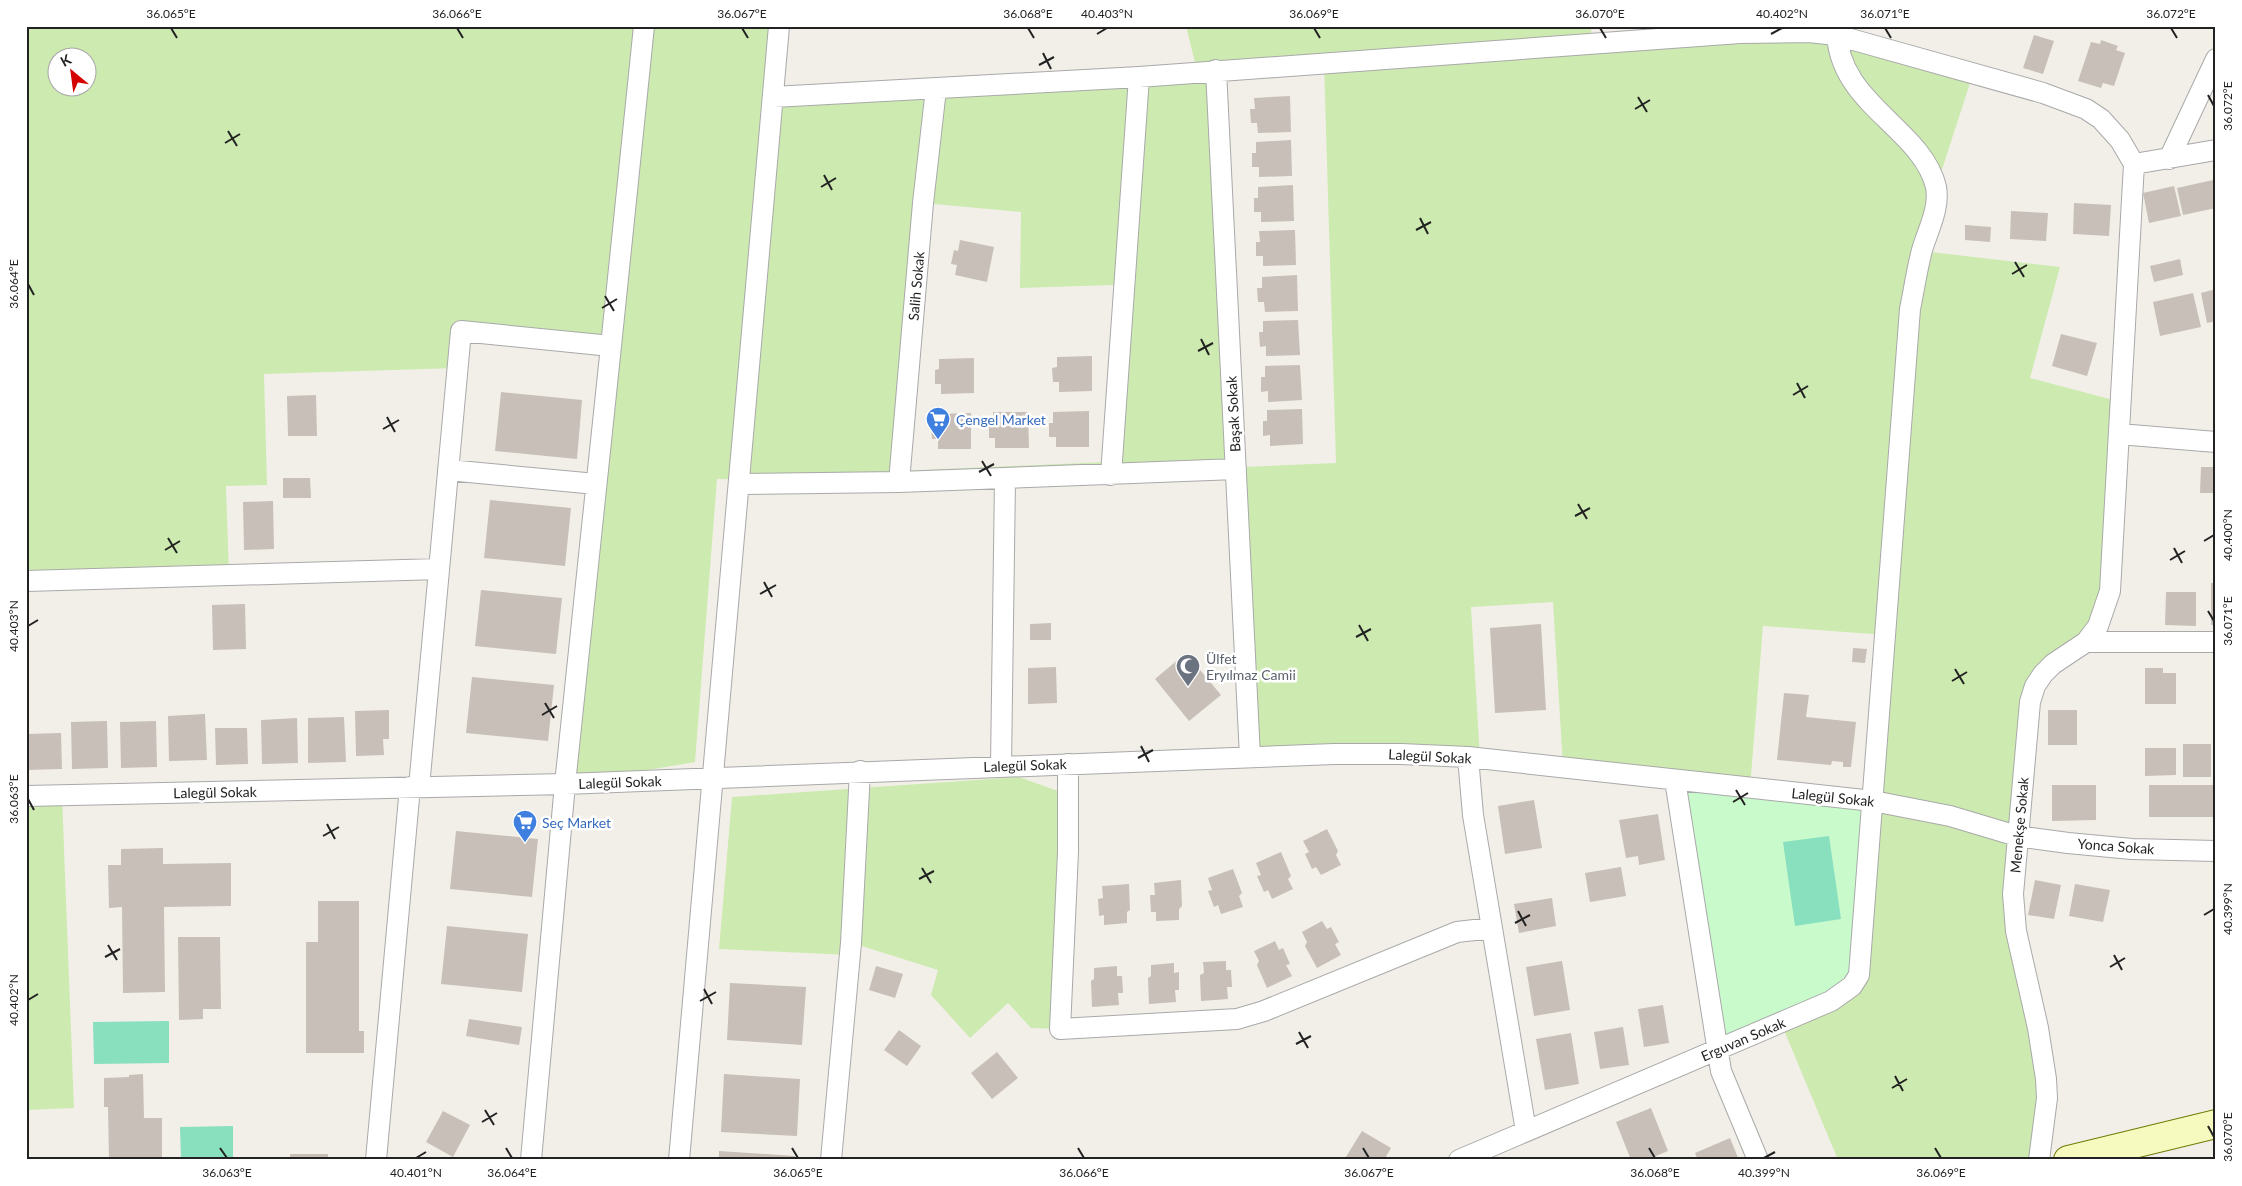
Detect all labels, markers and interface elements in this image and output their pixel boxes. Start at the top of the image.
text: 36.065°E [146,6,196,21]
text: 36.066°E [432,6,482,21]
text: 36.067°E [717,6,767,21]
text: 36.068°E [1003,6,1053,21]
text: 40.403°N [1081,6,1133,21]
text: 36.069°E [1289,6,1339,21]
text: 36.070°E [1575,6,1625,21]
text: 40.402°N [1756,6,1808,21]
text: 36.071°E [1860,6,1910,21]
text: 36.072°E [2146,6,2196,21]
north arrow [48,48,98,98]
text: K [57,50,74,70]
text: 36.072°E [2220,81,2235,131]
street label: Salih Sokak [905,250,928,321]
text: 36.064°E [6,259,21,309]
street label: Başak Sokak [1222,375,1243,453]
supermarket icon: Çengel Market [925,406,951,440]
place label: Çengel Market [956,411,1046,428]
text: 40.400°N [2220,509,2235,561]
text: 36.071°E [2220,596,2235,646]
text: 40.403°N [6,600,21,652]
place label: Ülfet Eryılmaz Camii [1206,650,1296,683]
mosque icon: Ülfet Eryılmaz Camii [1175,653,1201,687]
street label: Lalegül Sokak [1388,745,1473,767]
street label: Lalegül Sokak [983,755,1068,775]
street label: Lalegül Sokak [578,772,663,792]
text: 36.063°E [6,774,21,824]
street label: Menekşe Sokak [2006,775,2032,874]
street label: Lalegül Sokak [173,783,258,801]
street label: Lalegül Sokak [1791,784,1876,810]
supermarket icon: Seç Market [512,809,538,843]
place label: Seç Market [542,814,611,831]
street label: Yonca Sokak [2077,835,2156,857]
text: 40.399°N [2220,883,2235,935]
text: 40.402°N [6,974,21,1026]
street label: Erguvan Sokak [1698,1013,1789,1064]
text: 36.070°E [2220,1112,2235,1162]
text: 36.063°E [202,1165,252,1180]
text: 40.401°N [390,1165,442,1180]
text: 36.064°E [487,1165,537,1180]
text: 36.065°E [773,1165,823,1180]
text: 36.066°E [1059,1165,1109,1180]
text: 36.067°E [1344,1165,1394,1180]
text: 36.068°E [1630,1165,1680,1180]
text: 40.399°N [1738,1165,1790,1180]
text: 36.069°E [1916,1165,1966,1180]

